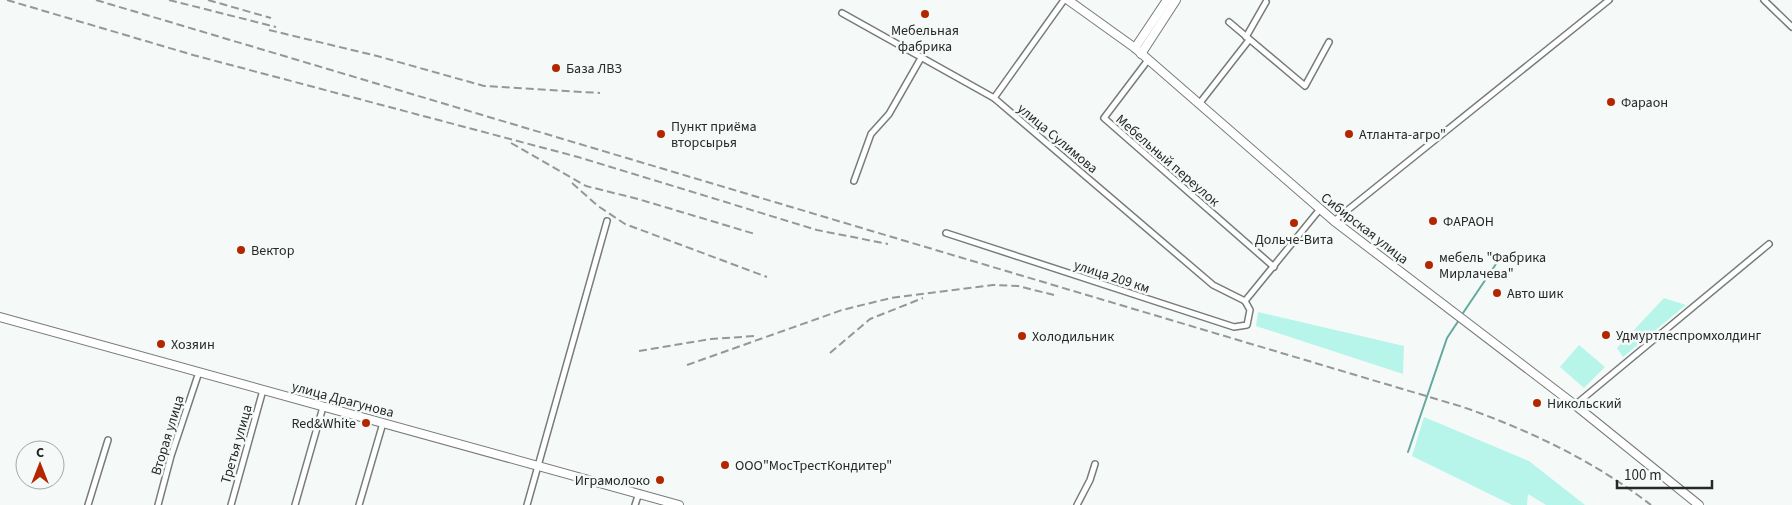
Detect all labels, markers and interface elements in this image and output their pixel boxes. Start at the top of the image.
marker: Мебельная фабрика [919,8,931,20]
place label: Мебельная фабрика [891,21,959,57]
place label: База ЛВЗ [566,59,622,79]
marker: База ЛВЗ [550,62,562,74]
place label: Фараон [1621,93,1668,113]
marker: Фараон [1605,96,1617,108]
street label: улица Сулимова [1013,99,1102,178]
street label: Мебельный переулок [1111,110,1224,212]
place label: Пункт приёма вторсырья [671,117,757,153]
place label: Атланта-агро" [1359,125,1446,145]
marker: Пункт приёма вторсырья [655,128,667,140]
marker: Атланта-агро" [1343,128,1355,140]
street label: Сибирская улица [1316,188,1412,269]
place label: ФАРАОН [1443,212,1494,232]
marker: ФАРАОН [1427,215,1439,227]
marker: Дольче-Вита [1288,217,1300,229]
place label: Дольче-Вита [1255,230,1333,250]
place label: Вектор [251,241,295,261]
marker: Вектор [235,244,247,256]
place label: мебель "Фабрика Мирлачева" [1439,248,1546,284]
street label: улица 209 км [1071,255,1152,299]
marker: мебель "Фабрика Мирлачева" [1423,259,1435,271]
place label: Авто шик [1507,284,1563,304]
marker: Авто шик [1491,287,1503,299]
place label: Удмуртлеспромхолдинг [1616,326,1762,346]
place label: Холодильник [1032,327,1114,347]
marker: Удмуртлеспромхолдинг [1600,329,1612,341]
marker: Холодильник [1016,330,1028,342]
place label: Хозяин [171,335,215,355]
marker: Хозяин [155,338,167,350]
street label: улица Драгунова [289,377,396,423]
street label: Вторая улица [146,393,190,478]
place label: Никольский [1547,394,1622,414]
marker: Никольский [1531,397,1543,409]
street label: Третья улица [216,402,258,486]
place label: Red&White [291,414,356,434]
marker: Red&White [360,417,372,429]
north arrow [15,440,65,490]
text: С [36,443,44,463]
place label: ООО"МосТрестКондитер" [735,456,892,476]
scale bar [1617,458,1712,490]
marker: ООО"МосТрестКондитер" [719,459,731,471]
text: 100 m [1624,465,1662,486]
place label: Играмолоко [575,471,650,491]
marker: Играмолоко [654,474,666,486]

